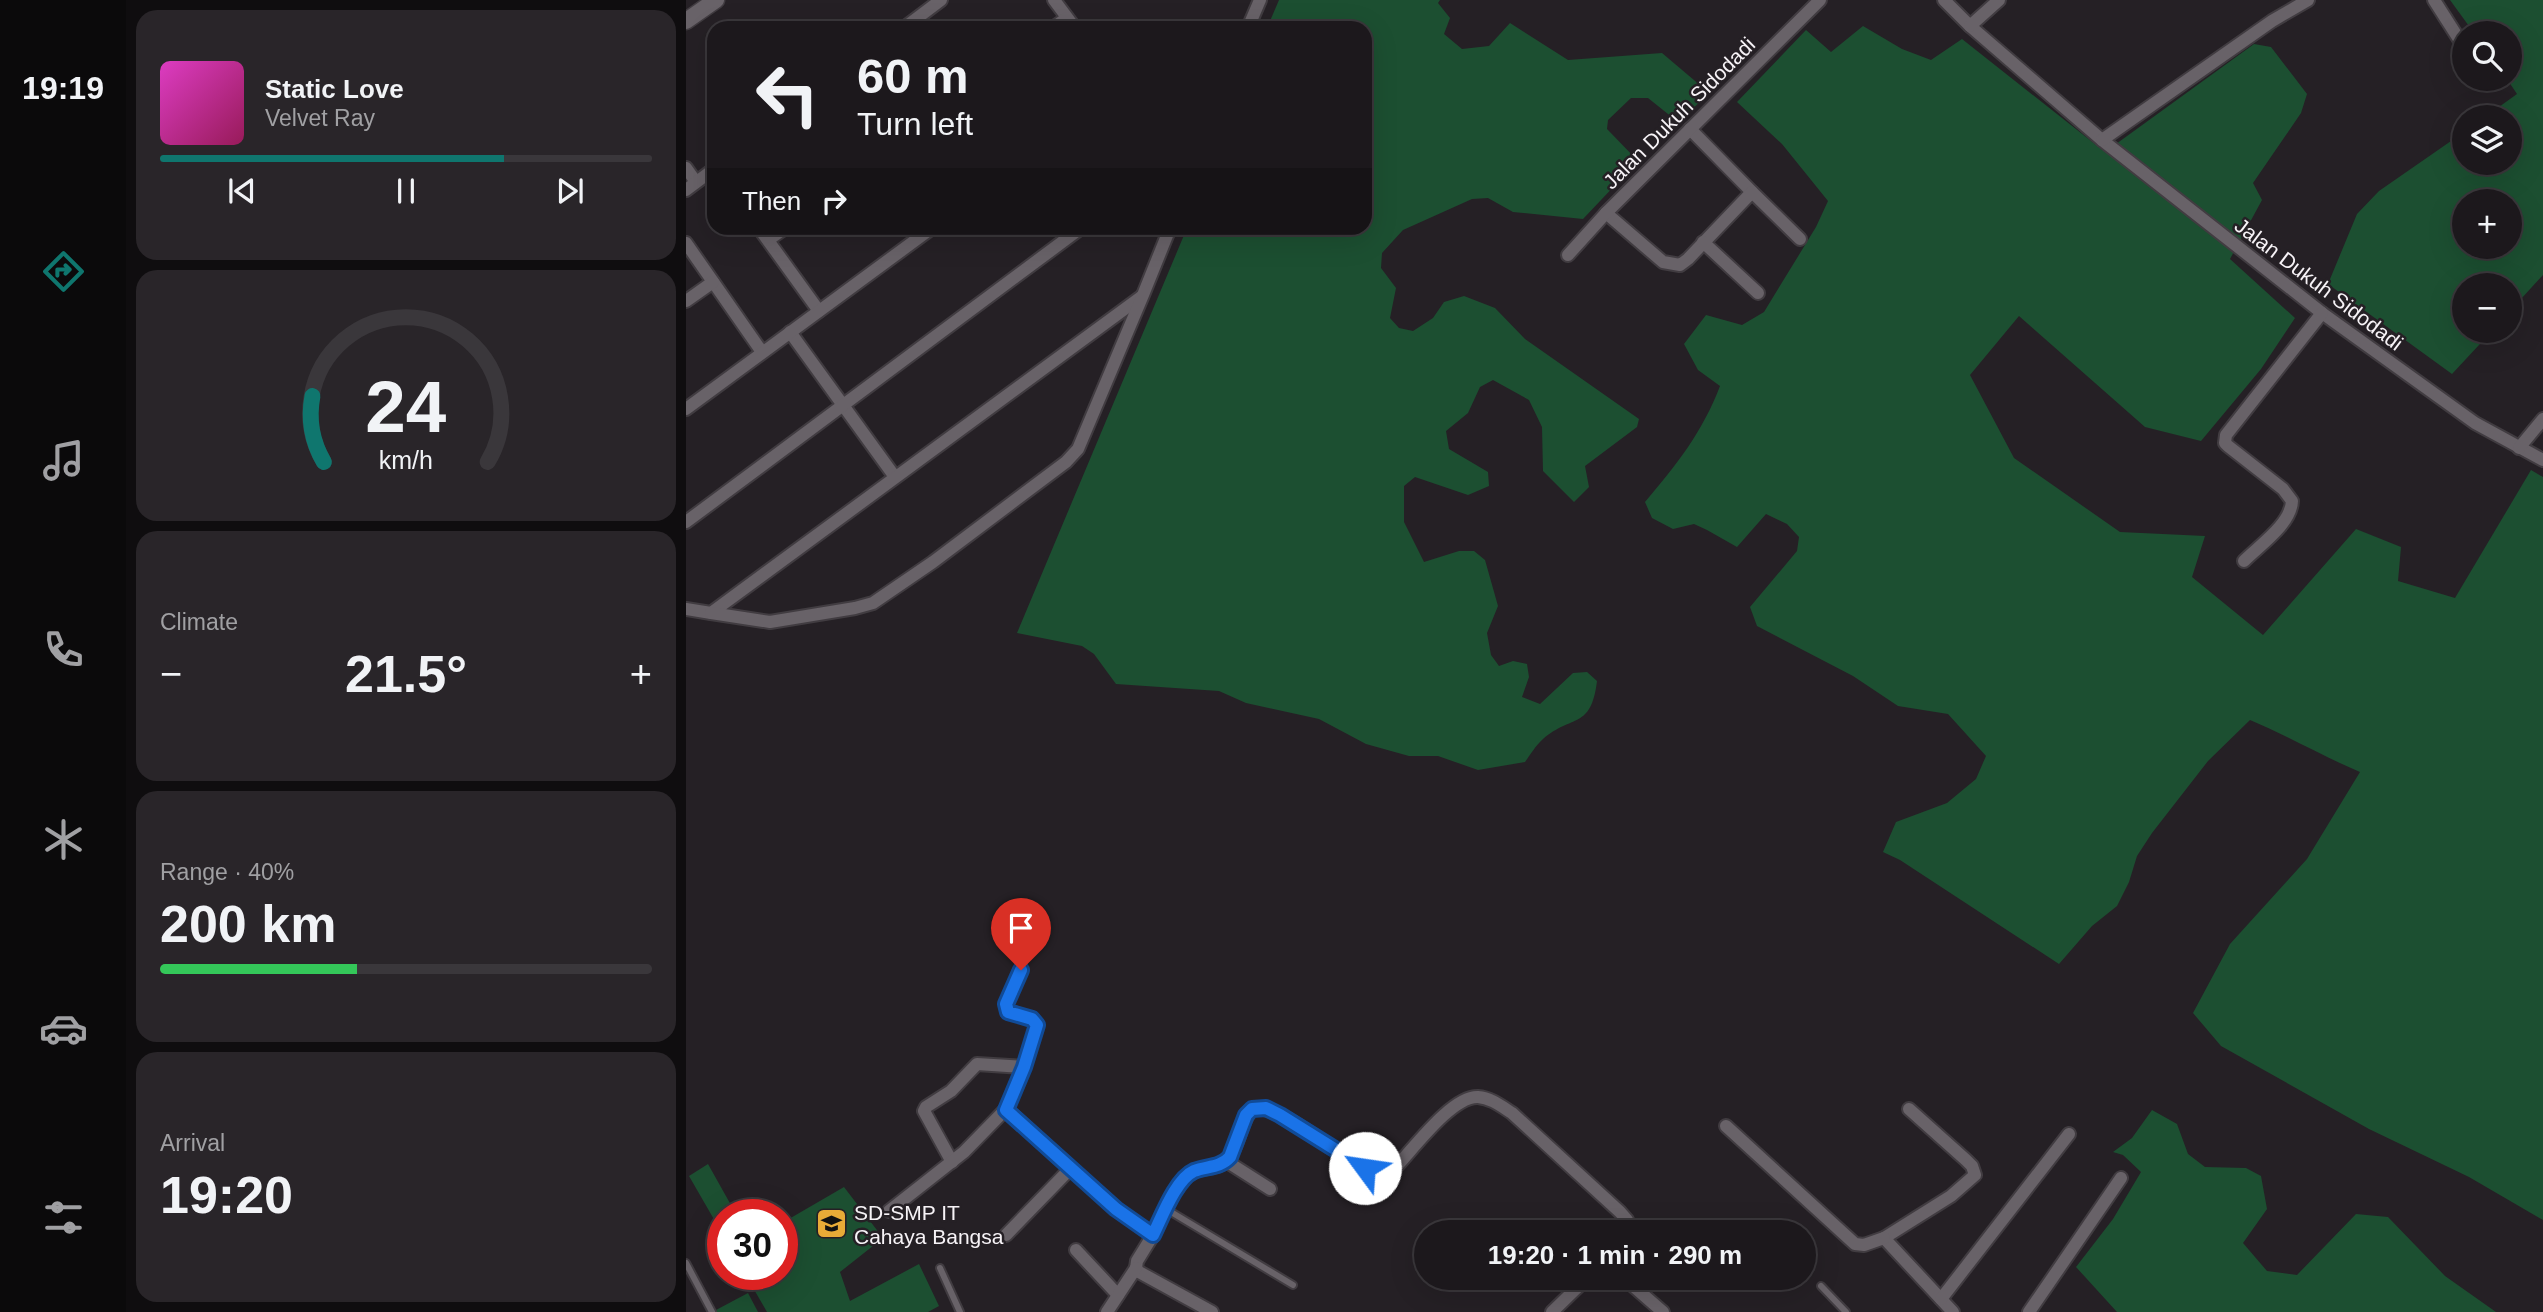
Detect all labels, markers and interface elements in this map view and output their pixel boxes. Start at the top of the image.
map controls [2452,21,2522,343]
button: search [2452,21,2522,91]
street label: Jalan Dukuh Sidodadi [1599,33,1759,193]
icon: left [742,49,833,140]
text: 60 m [857,49,969,103]
text: 19:19 [22,70,104,106]
text: Static Love [265,74,404,104]
text: Velvet Ray [265,105,375,131]
button: layers [2452,105,2522,175]
text: Turn left [857,106,973,142]
icon: previous [223,172,261,210]
icon: pause [387,172,425,210]
icon: next [551,172,589,210]
icon: right [815,182,853,220]
text: Then [742,186,801,216]
button: + [2452,189,2522,259]
street label: Jalan Dukuh Sidodadi [2230,213,2408,355]
icon: directions [39,247,88,296]
button: − [2452,273,2522,343]
text: 24 [366,366,447,447]
icon: music [39,436,88,485]
text: km/h [379,445,433,473]
text: Climate [160,609,238,635]
icon: phone [39,625,88,674]
text: 21.5° [345,645,467,703]
text: − [160,653,182,695]
text: + [630,653,652,695]
icon: climate [39,815,88,864]
text: Range · 40% [160,859,294,885]
text: 200 km [160,895,336,953]
pin [991,898,1051,970]
icon: arrive [1002,909,1040,947]
icon: car [39,1004,88,1053]
text: Arrival [160,1130,225,1156]
position arrow [1328,1131,1402,1205]
text: 19:20 [160,1166,293,1224]
icon: filters [39,1193,88,1242]
speed limit sign: 30 [707,1199,798,1290]
place label: SD-SMP IT Cahaya Bangsa [854,1201,1004,1248]
school or university icon: SD-SMP IT Cahaya Bangsa [814,1207,848,1241]
text: 19:20 · 1 min · 290 m [1488,1240,1742,1270]

